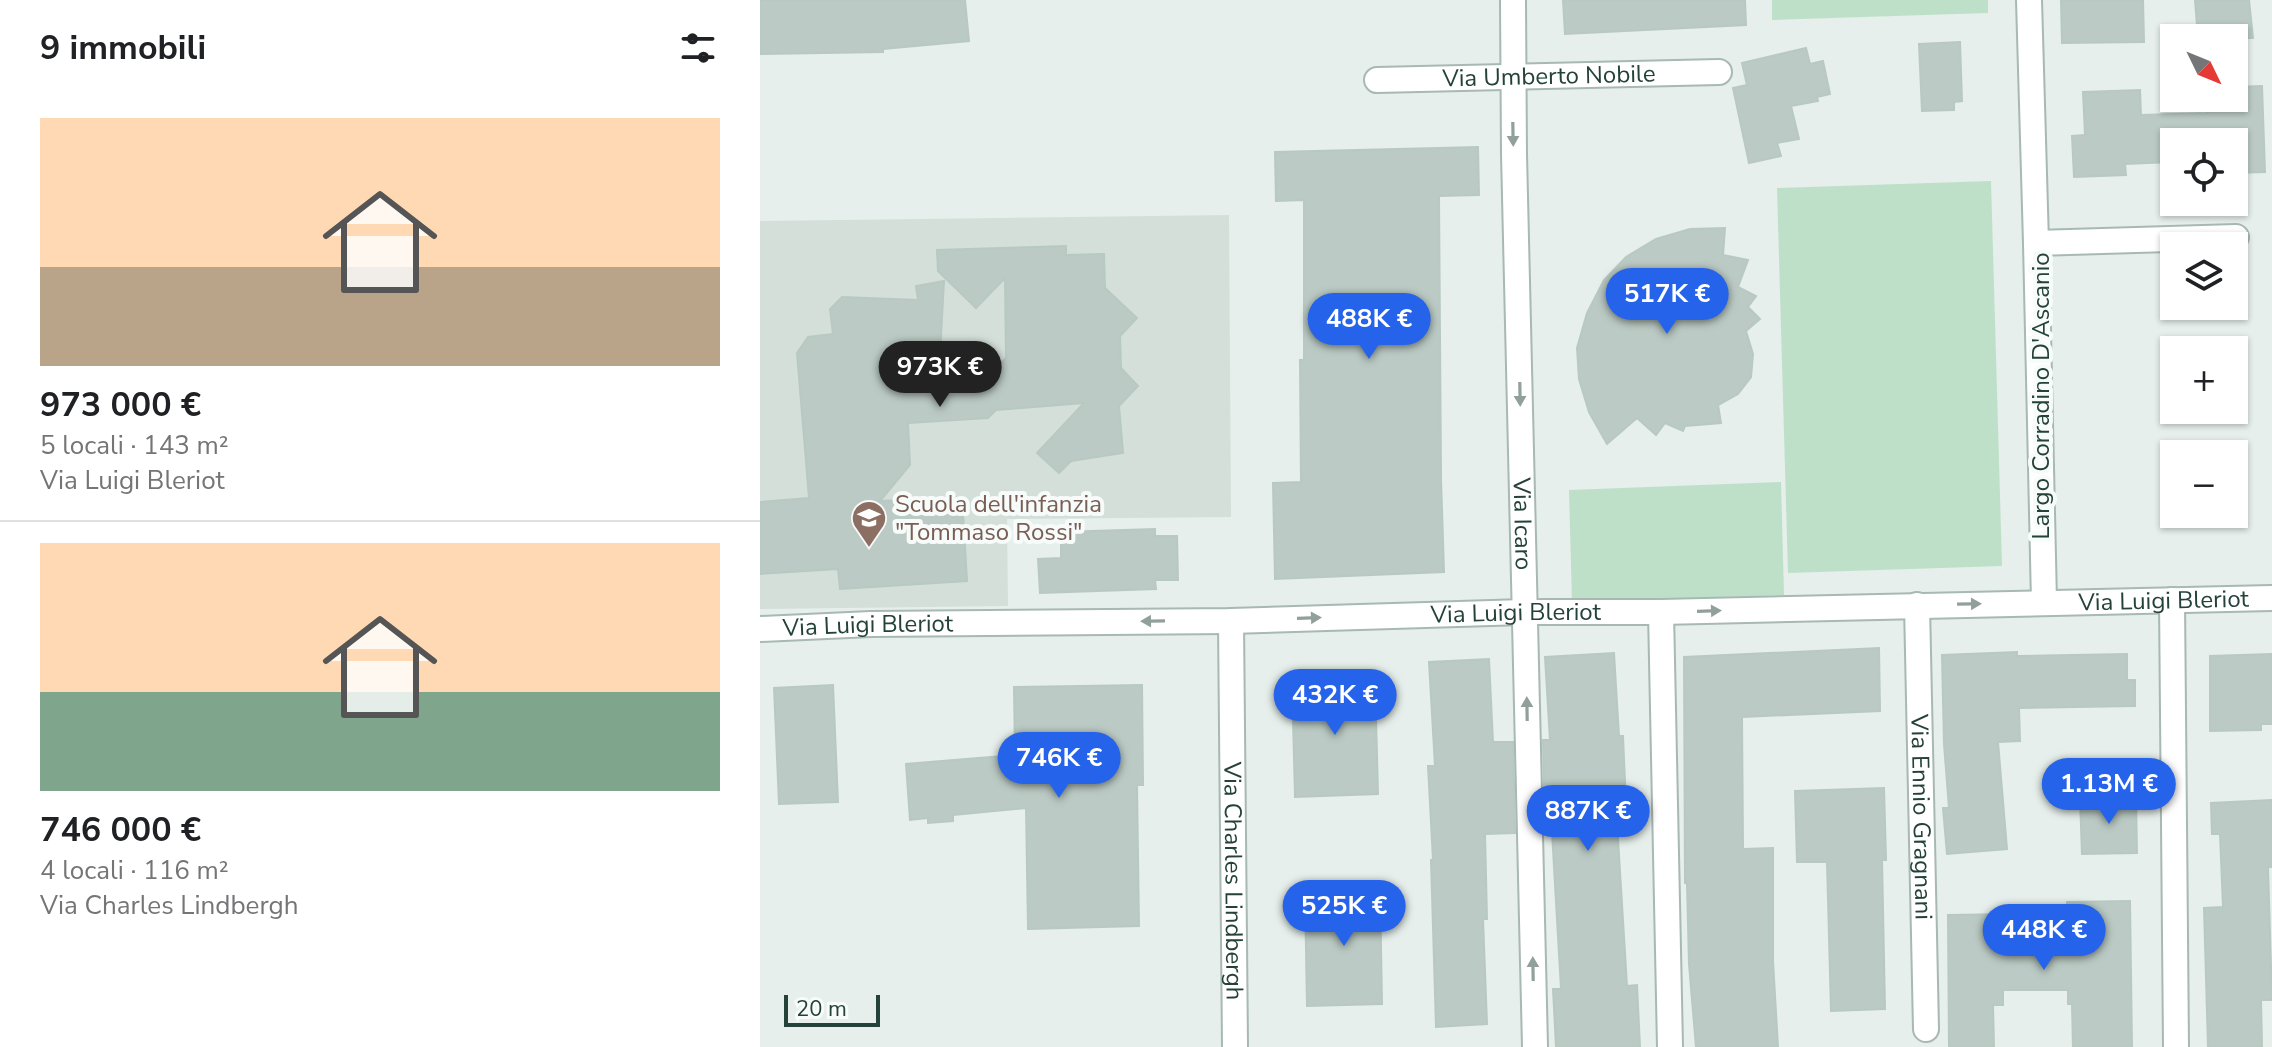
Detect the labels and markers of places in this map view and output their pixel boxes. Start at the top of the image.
pin: 517K € [1602,268,1732,336]
pin: 488K € [1304,293,1434,361]
pin: 973K € [875,341,1005,409]
place label: Scuola dell'infanzia "Tommaso Rossi" [895,488,1102,548]
school or university icon: Scuola dell'infanzia "Tommaso Rossi" [850,499,888,549]
pin: 432K € [1270,669,1400,737]
pin: 746K € [994,732,1124,800]
pin: 1.13M € [2035,758,2183,826]
pin: 887K € [1523,785,1653,853]
pin: 525K € [1279,880,1409,948]
pin: 448K € [1979,904,2109,972]

